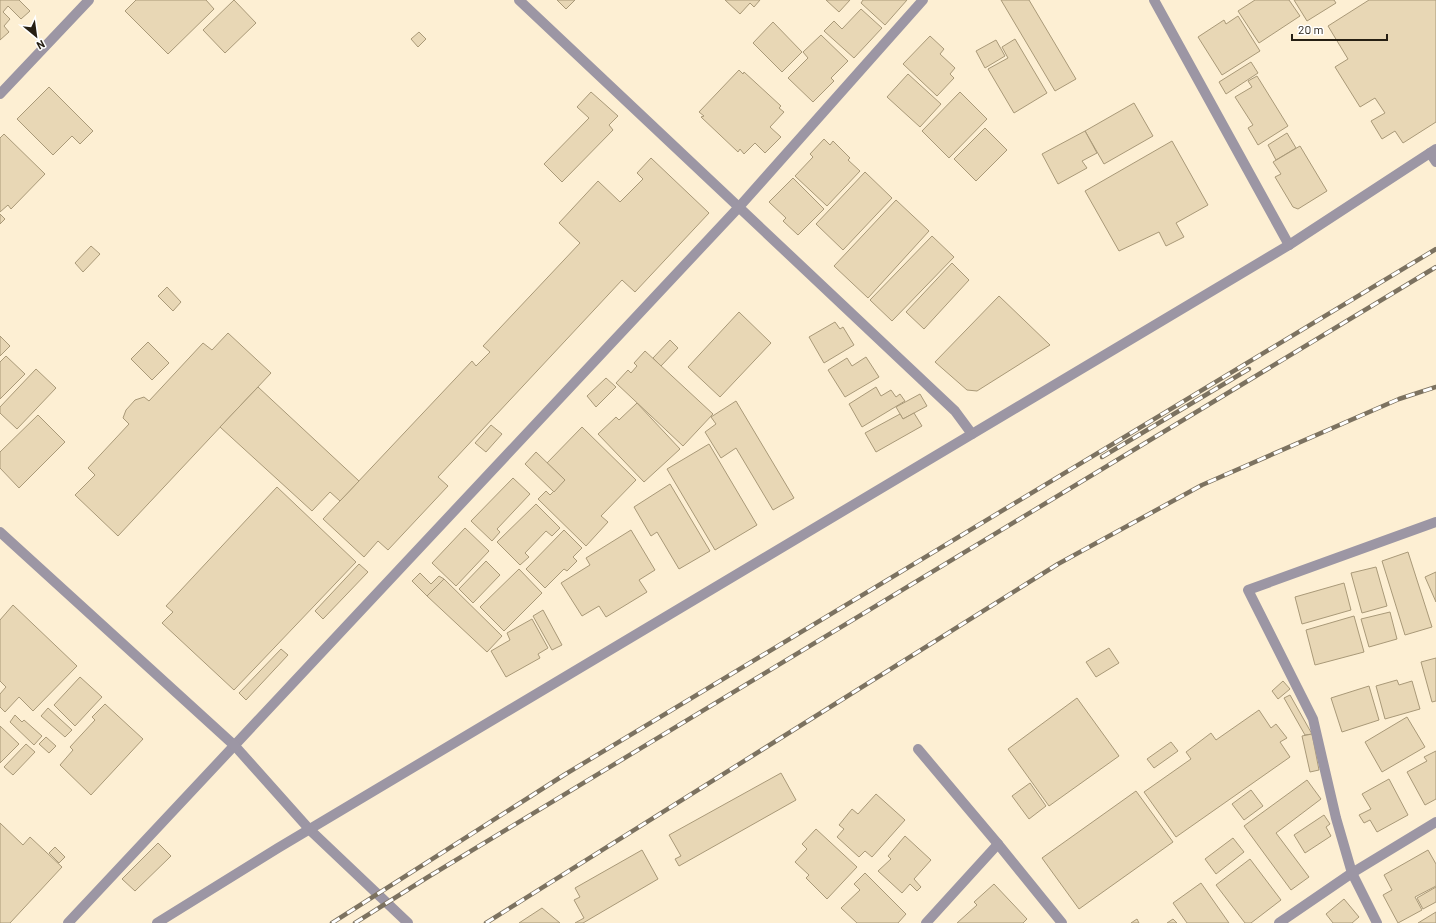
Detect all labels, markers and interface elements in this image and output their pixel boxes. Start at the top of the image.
north arrow [16,16,56,56]
scale bar [1292,16,1387,42]
text: 20 m [1298,22,1324,36]
text: N [35,38,47,53]

